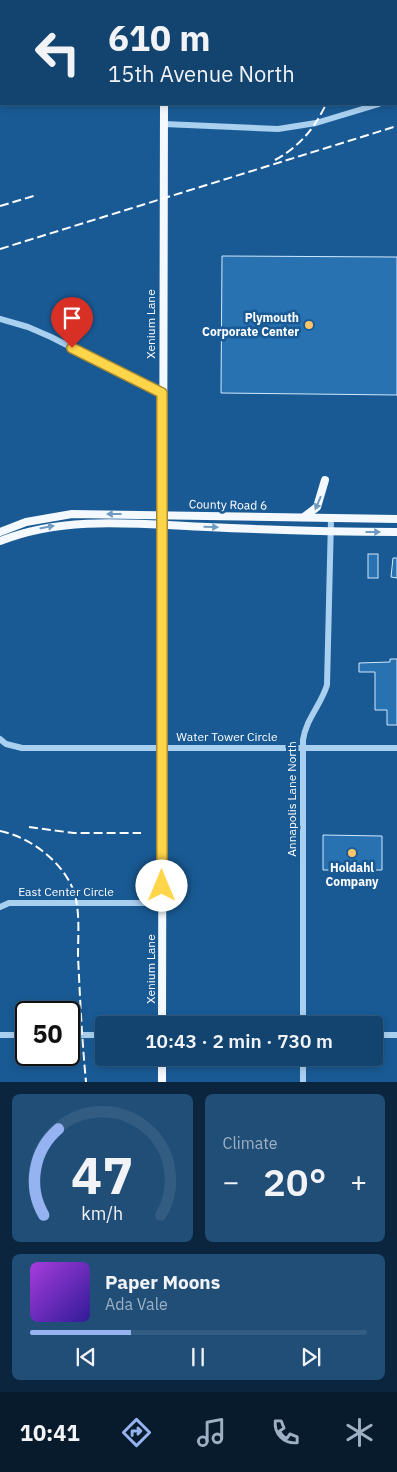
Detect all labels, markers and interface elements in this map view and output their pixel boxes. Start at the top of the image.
text: 610 m [108,15,211,61]
icon: left [25,20,90,85]
text: 15th Avenue North [108,59,295,88]
street label: Xenium Lane [143,289,158,359]
pin [51,297,93,348]
icon: arrive [58,304,86,332]
place label: Plymouth Corporate Center [202,310,299,339]
marker: Plymouth Corporate Center [303,319,315,331]
street label: County Road 6 [189,496,267,513]
one-way arrow [313,496,321,510]
one-way arrow [105,510,121,518]
one-way arrow [39,523,55,531]
one-way arrow [203,524,219,532]
one-way arrow [366,528,382,536]
street label: Water Tower Circle [176,729,278,744]
street label: Annapolis Lane North [284,741,299,857]
marker: Holdahl Company [346,847,358,859]
position arrow [135,859,187,911]
place label: Holdahl Company [326,860,379,889]
street label: East Center Circle [18,884,114,899]
street label: Xenium Lane [143,934,158,1004]
speed limit sign: 50 [15,1001,80,1066]
text: 10:43 · 2 min · 730 m [145,1029,333,1053]
text: Climate [223,1133,278,1153]
text: 47 [71,1141,133,1208]
text: 20° [263,1157,326,1206]
text: − [223,1163,239,1200]
text: + [350,1163,367,1200]
text: km/h [81,1202,123,1225]
text: Paper Moons [105,1270,220,1294]
text: Ada Vale [105,1294,168,1314]
icon: previous [72,1343,100,1371]
icon: pause [184,1343,212,1371]
icon: next [297,1343,325,1371]
icon: directions [119,1415,154,1450]
icon: music [194,1415,229,1450]
icon: phone [268,1415,303,1450]
icon: climate [342,1415,377,1450]
text: 10:41 [20,1418,80,1447]

